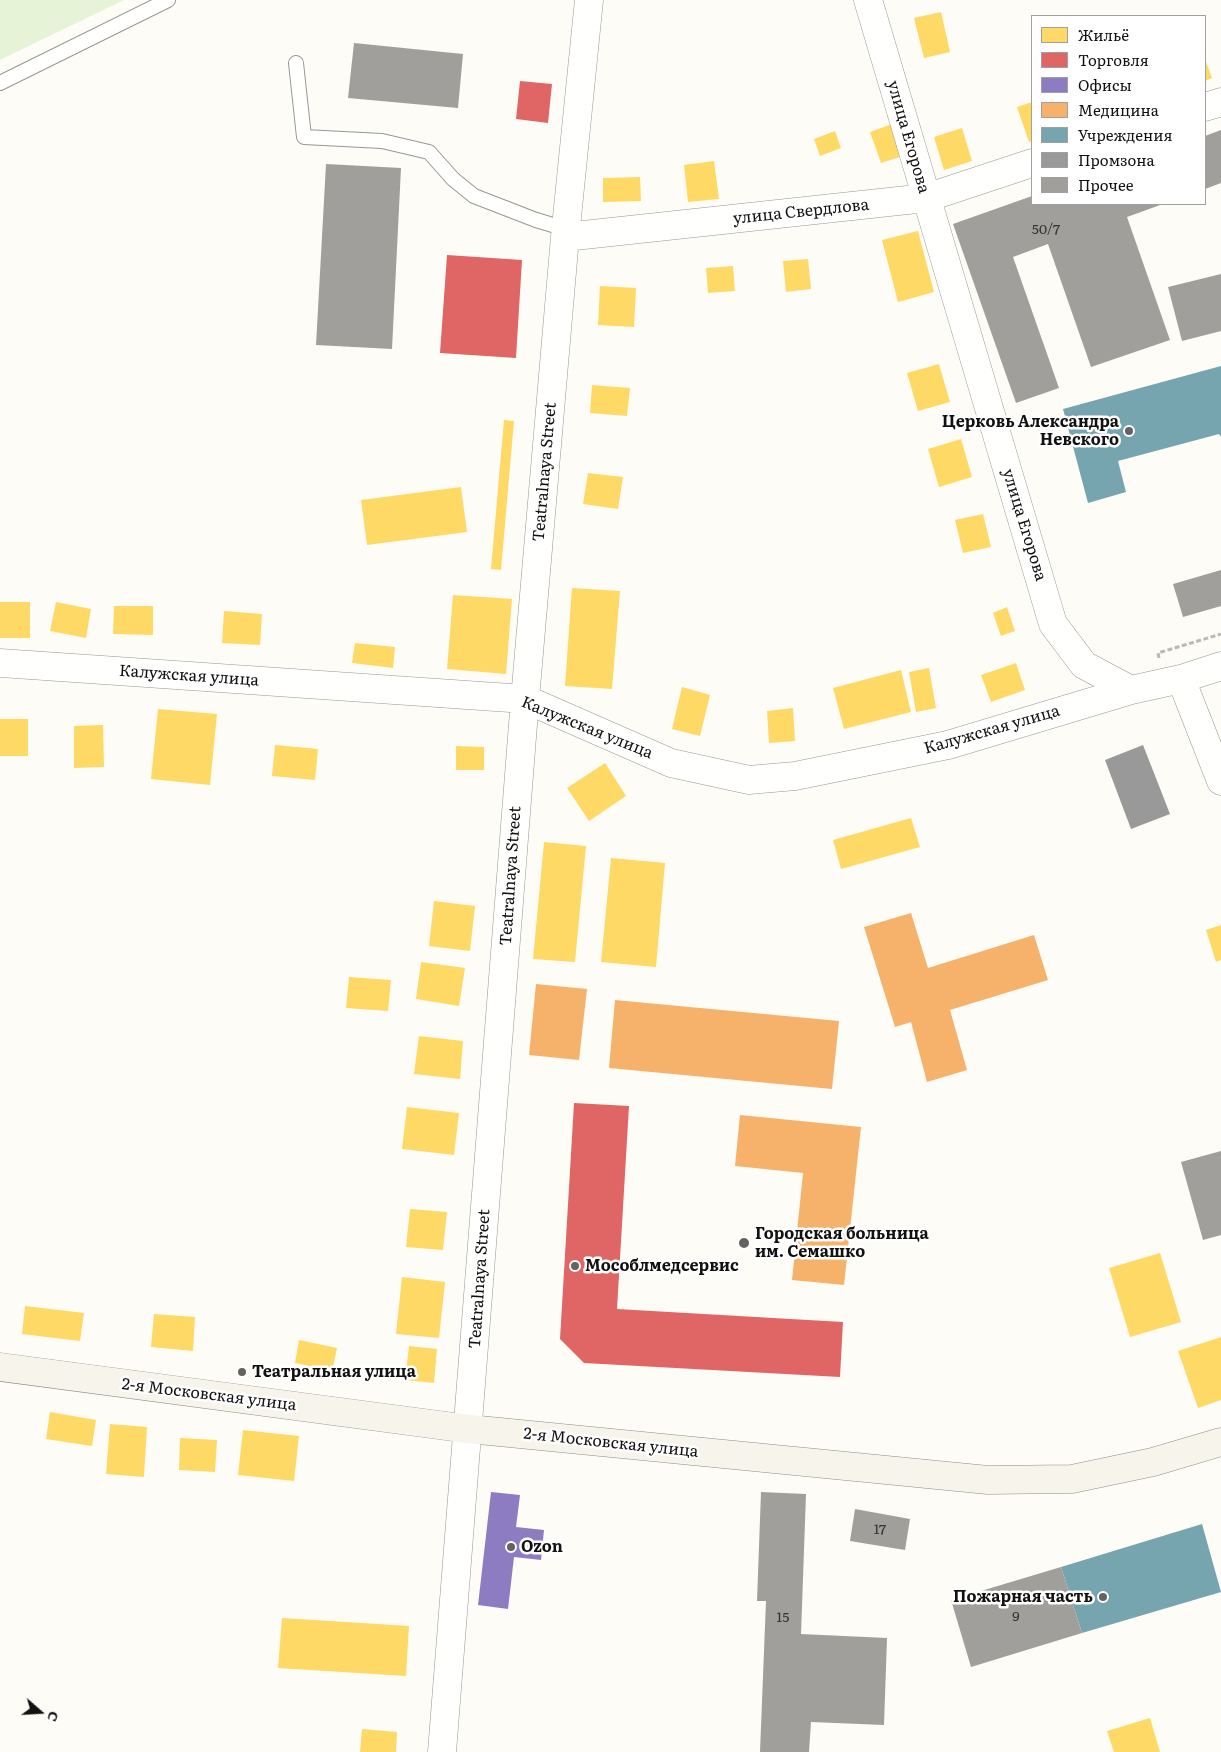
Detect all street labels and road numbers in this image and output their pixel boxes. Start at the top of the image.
street label: улица Егорова [883,78,933,196]
street label: улица Свердлова [732,195,870,229]
street label: Teatralnaya Street [529,402,561,542]
street label: улица Егорова [998,467,1050,583]
street label: Калужская улица [118,662,260,690]
street label: Калужская улица [518,693,656,763]
street label: Калужская улица [922,701,1062,759]
street label: Teatralnaya Street [497,806,525,946]
street label: Teatralnaya Street [466,1209,494,1349]
street label: 2-я Московская улица [121,1375,297,1415]
street label: 2-я Московская улица [523,1424,699,1462]

